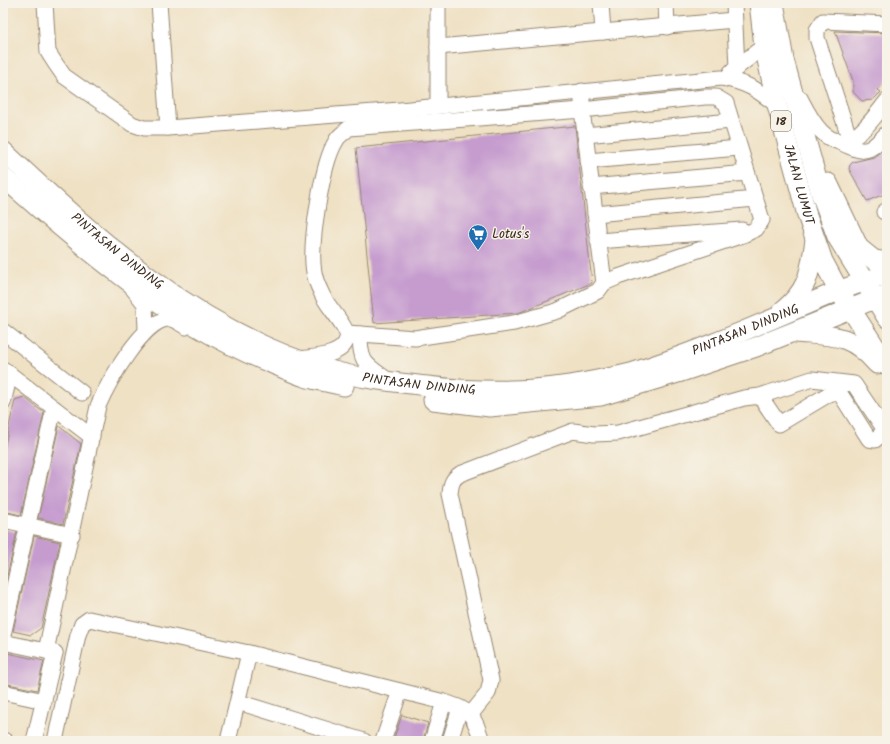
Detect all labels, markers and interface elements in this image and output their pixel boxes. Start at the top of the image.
road number: 18 [771,111,791,131]
street label: JALAN LUMUT [778,142,820,229]
street label: PINTASAN DINDING [66,207,168,295]
supermarket icon: Lotus's [467,223,489,251]
place label: Lotus's [492,224,530,245]
street label: PINTASAN DINDING [689,298,802,361]
street label: PINTASAN DINDING [361,367,476,400]

